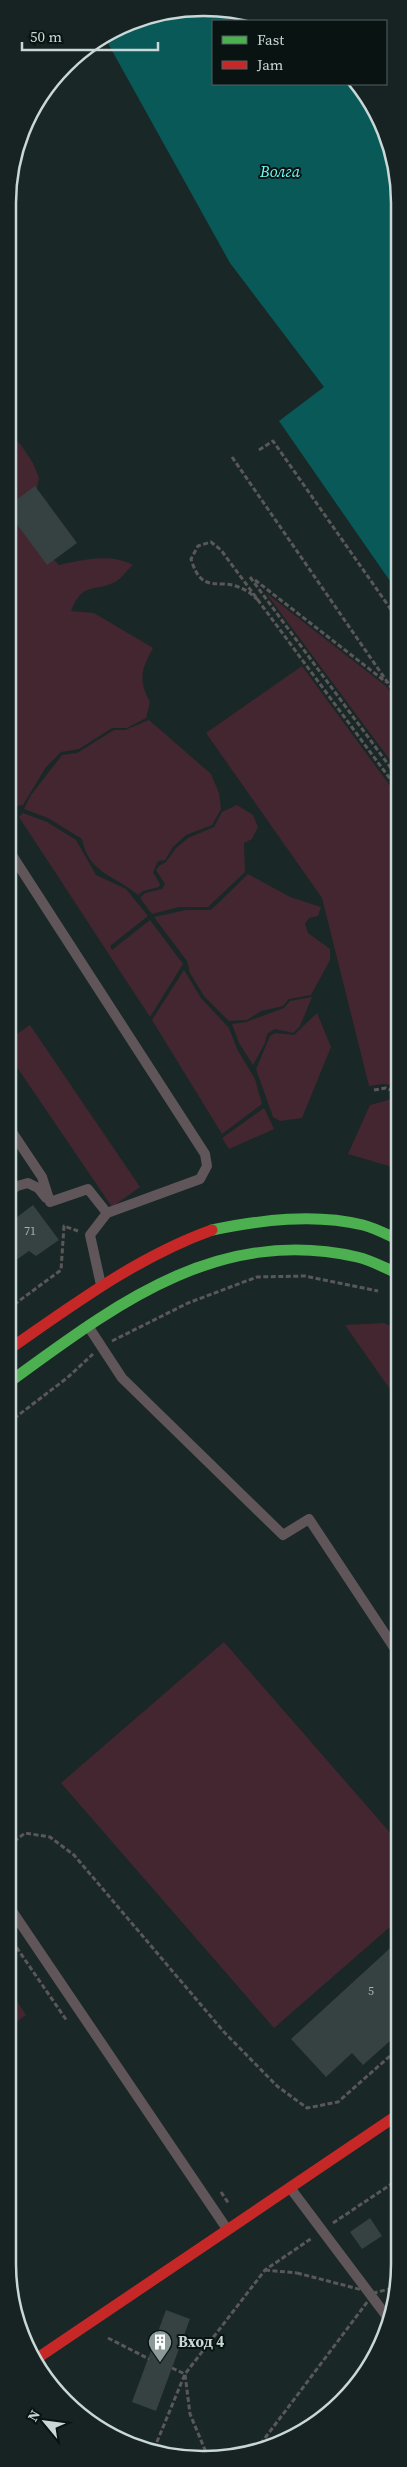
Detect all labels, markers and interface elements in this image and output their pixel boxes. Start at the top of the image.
scale bar [22,20,159,52]
legend [212,20,387,85]
text: 50 m [30,26,62,47]
text: Fast [257,29,284,50]
text: Jam [256,54,284,75]
water label: Волга [259,160,301,182]
house number: 71 [24,1223,36,1239]
house number: 5 [368,1983,374,1999]
building icon: Вход 4 [147,2329,173,2363]
place label: Вход 4 [178,2331,224,2352]
north arrow [20,2397,70,2447]
text: N [22,2406,45,2425]

